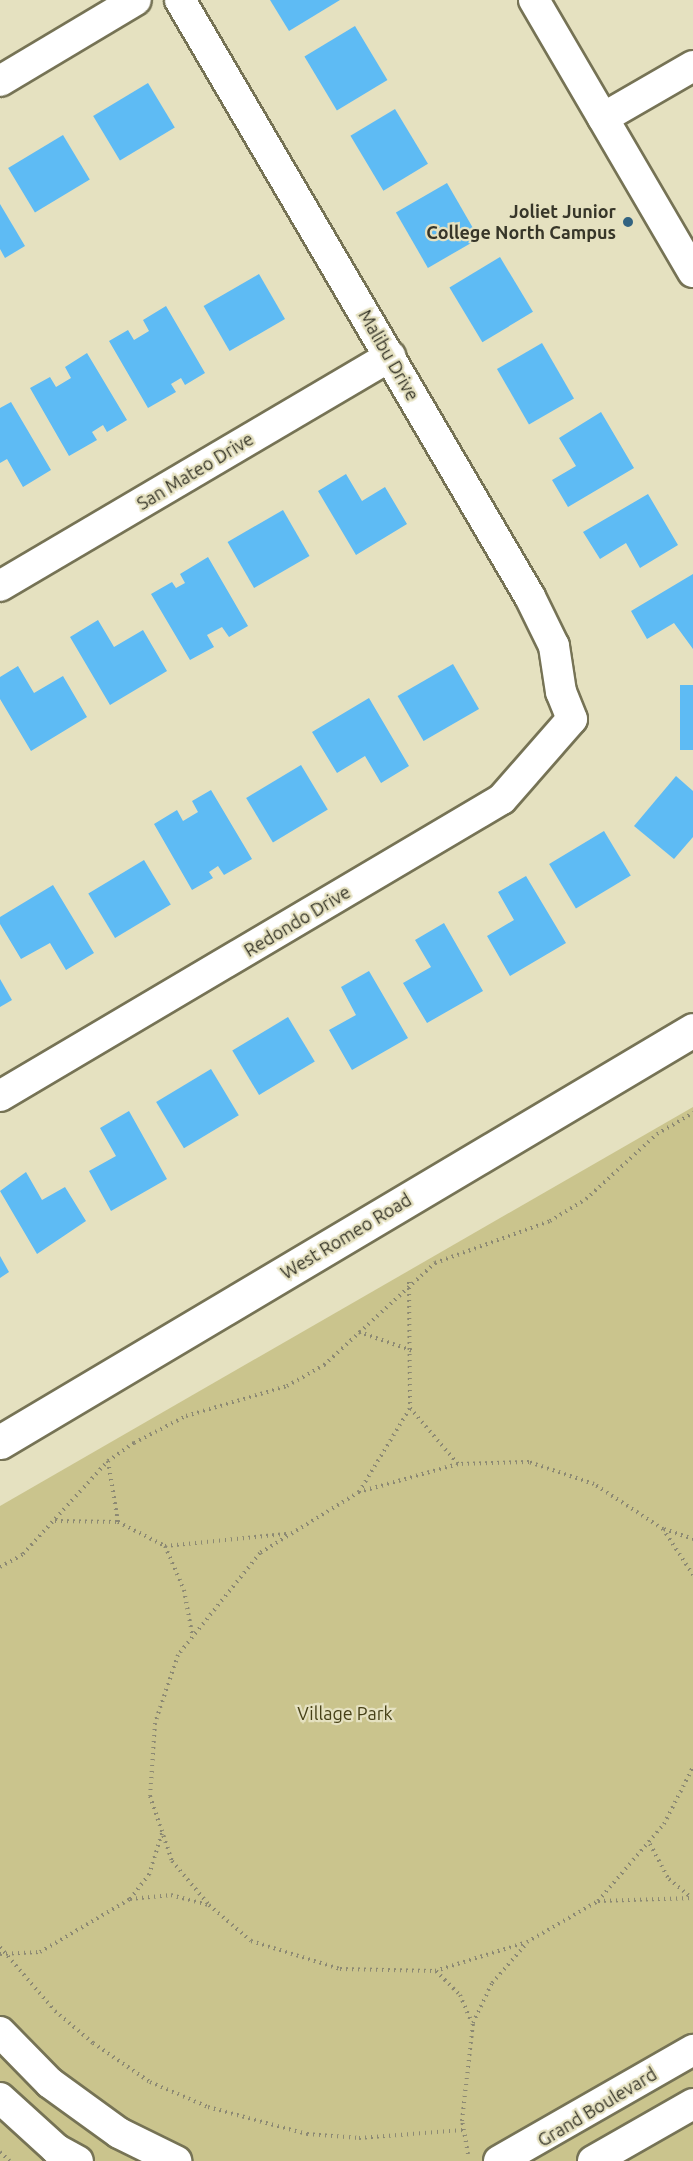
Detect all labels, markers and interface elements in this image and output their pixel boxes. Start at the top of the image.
place label: Joliet Junior College North Campus [426,201,616,244]
marker: Joliet Junior College North Campus [621,215,635,229]
street label: Malibu Drive [354,306,424,404]
street label: San Mateo Drive [133,428,257,514]
street label: Redondo Drive [240,881,354,961]
street label: West Romeo Road [277,1188,415,1284]
park label: Village Park [297,1702,393,1724]
street label: Grand Boulevard [534,2063,660,2151]

